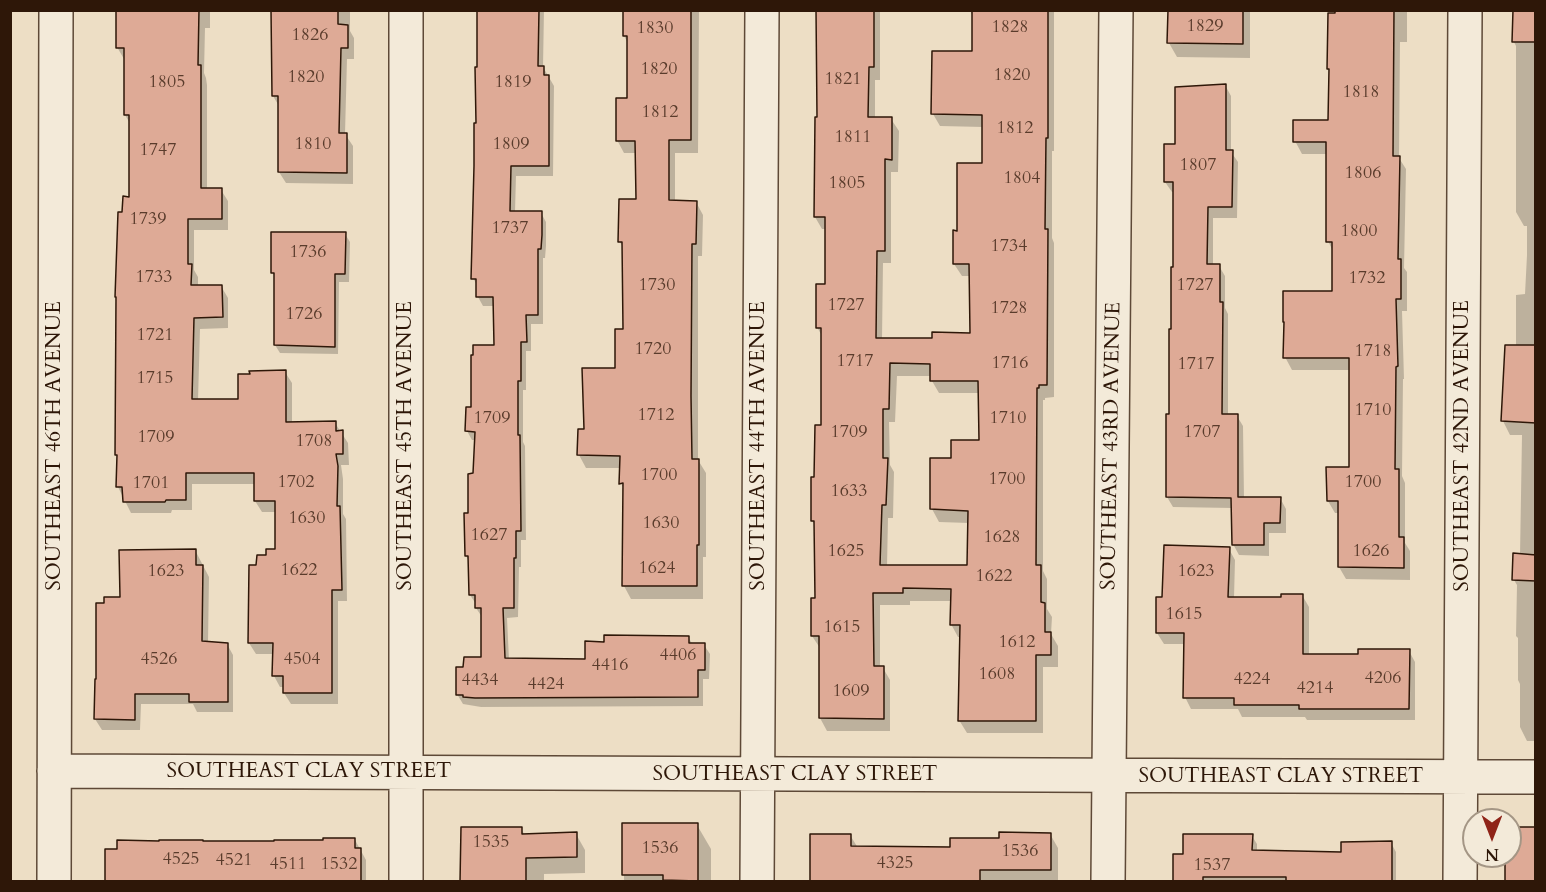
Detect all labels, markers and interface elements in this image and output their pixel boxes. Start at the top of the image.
house number: 1829 [1187,16,1223,38]
house number: 1828 [992,17,1028,39]
house number: 1830 [637,18,673,40]
house number: 1826 [292,25,328,47]
house number: 1820 [641,59,677,81]
house number: 1820 [994,65,1030,87]
house number: 1820 [288,67,324,89]
house number: 1821 [825,69,861,91]
house number: 1805 [149,72,185,94]
house number: 1819 [495,72,531,94]
house number: 1818 [1343,82,1379,104]
house number: 1812 [642,102,678,124]
house number: 1812 [997,118,1033,140]
house number: 1811 [835,127,871,149]
house number: 1810 [295,134,331,156]
house number: 1809 [493,134,529,156]
house number: 1747 [140,140,176,162]
house number: 1807 [1180,155,1216,177]
house number: 1806 [1345,163,1381,185]
house number: 1804 [1004,168,1040,190]
house number: 1805 [829,173,865,195]
house number: 1739 [130,209,166,231]
house number: 1737 [492,218,528,240]
house number: 1800 [1341,221,1377,243]
house number: 1734 [991,236,1027,258]
house number: 1736 [290,242,326,264]
house number: 1733 [136,267,172,289]
house number: 1732 [1349,268,1385,290]
house number: 1730 [639,275,675,297]
house number: 1727 [1177,275,1213,297]
house number: 1727 [828,295,864,317]
house number: 1728 [991,298,1027,320]
street label: SOUTHEAST 42ND AVENUE [1450,300,1476,592]
street label: SOUTHEAST 46TH AVENUE [42,301,68,591]
street label: SOUTHEAST 45TH AVENUE [393,301,419,591]
street label: SOUTHEAST 44TH AVENUE [746,301,772,591]
street label: SOUTHEAST 43RD AVENUE [1097,302,1127,590]
house number: 1726 [286,304,322,326]
house number: 1721 [137,325,173,347]
house number: 1720 [635,339,671,361]
house number: 1718 [1355,341,1391,363]
house number: 1717 [837,351,873,373]
house number: 1716 [992,353,1028,375]
house number: 1717 [1178,354,1214,376]
house number: 1715 [137,368,173,390]
house number: 1710 [1355,400,1391,422]
house number: 1712 [638,405,674,427]
house number: 1709 [474,408,510,430]
house number: 1710 [990,408,1026,430]
house number: 1709 [831,422,867,444]
house number: 1707 [1184,422,1220,444]
house number: 1709 [138,427,174,449]
house number: 1708 [296,431,332,453]
house number: 1700 [641,465,677,487]
house number: 1700 [989,469,1025,491]
house number: 1702 [278,472,314,494]
house number: 1700 [1345,472,1381,494]
house number: 1701 [133,473,169,495]
house number: 1633 [831,481,867,503]
house number: 1630 [289,508,325,530]
house number: 1630 [643,513,679,535]
house number: 1627 [471,525,507,547]
house number: 1628 [984,527,1020,549]
house number: 1625 [828,541,864,563]
house number: 1626 [1353,541,1389,563]
house number: 1624 [639,558,675,580]
house number: 1622 [281,560,317,582]
house number: 1623 [148,561,184,583]
house number: 1623 [1178,561,1214,583]
house number: 1622 [976,566,1012,588]
house number: 1615 [1166,604,1202,626]
house number: 1615 [824,617,860,639]
house number: 1612 [999,632,1035,654]
house number: 4406 [660,645,696,667]
house number: 4526 [141,649,177,671]
house number: 4504 [284,649,320,671]
house number: 4416 [592,655,628,677]
house number: 1608 [979,664,1015,686]
house number: 4206 [1365,668,1401,690]
house number: 4224 [1234,669,1270,691]
house number: 4434 [462,670,498,692]
house number: 4424 [528,674,564,696]
house number: 4214 [1297,678,1333,700]
house number: 1609 [833,681,869,703]
street label: SOUTHEAST CLAY STREET [166,759,452,785]
street label: SOUTHEAST CLAY STREET [652,762,938,788]
street label: SOUTHEAST CLAY STREET [1138,764,1424,790]
north arrow [1462,808,1522,868]
house number: 1535 [473,832,509,854]
house number: 1536 [642,838,678,860]
house number: 1536 [1002,841,1038,863]
text: N [1485,843,1499,865]
house number: 4525 [163,849,199,871]
house number: 4521 [216,850,252,872]
house number: 4325 [877,853,913,875]
house number: 4511 [270,854,306,876]
house number: 1532 [321,854,357,876]
house number: 1537 [1194,855,1230,877]

